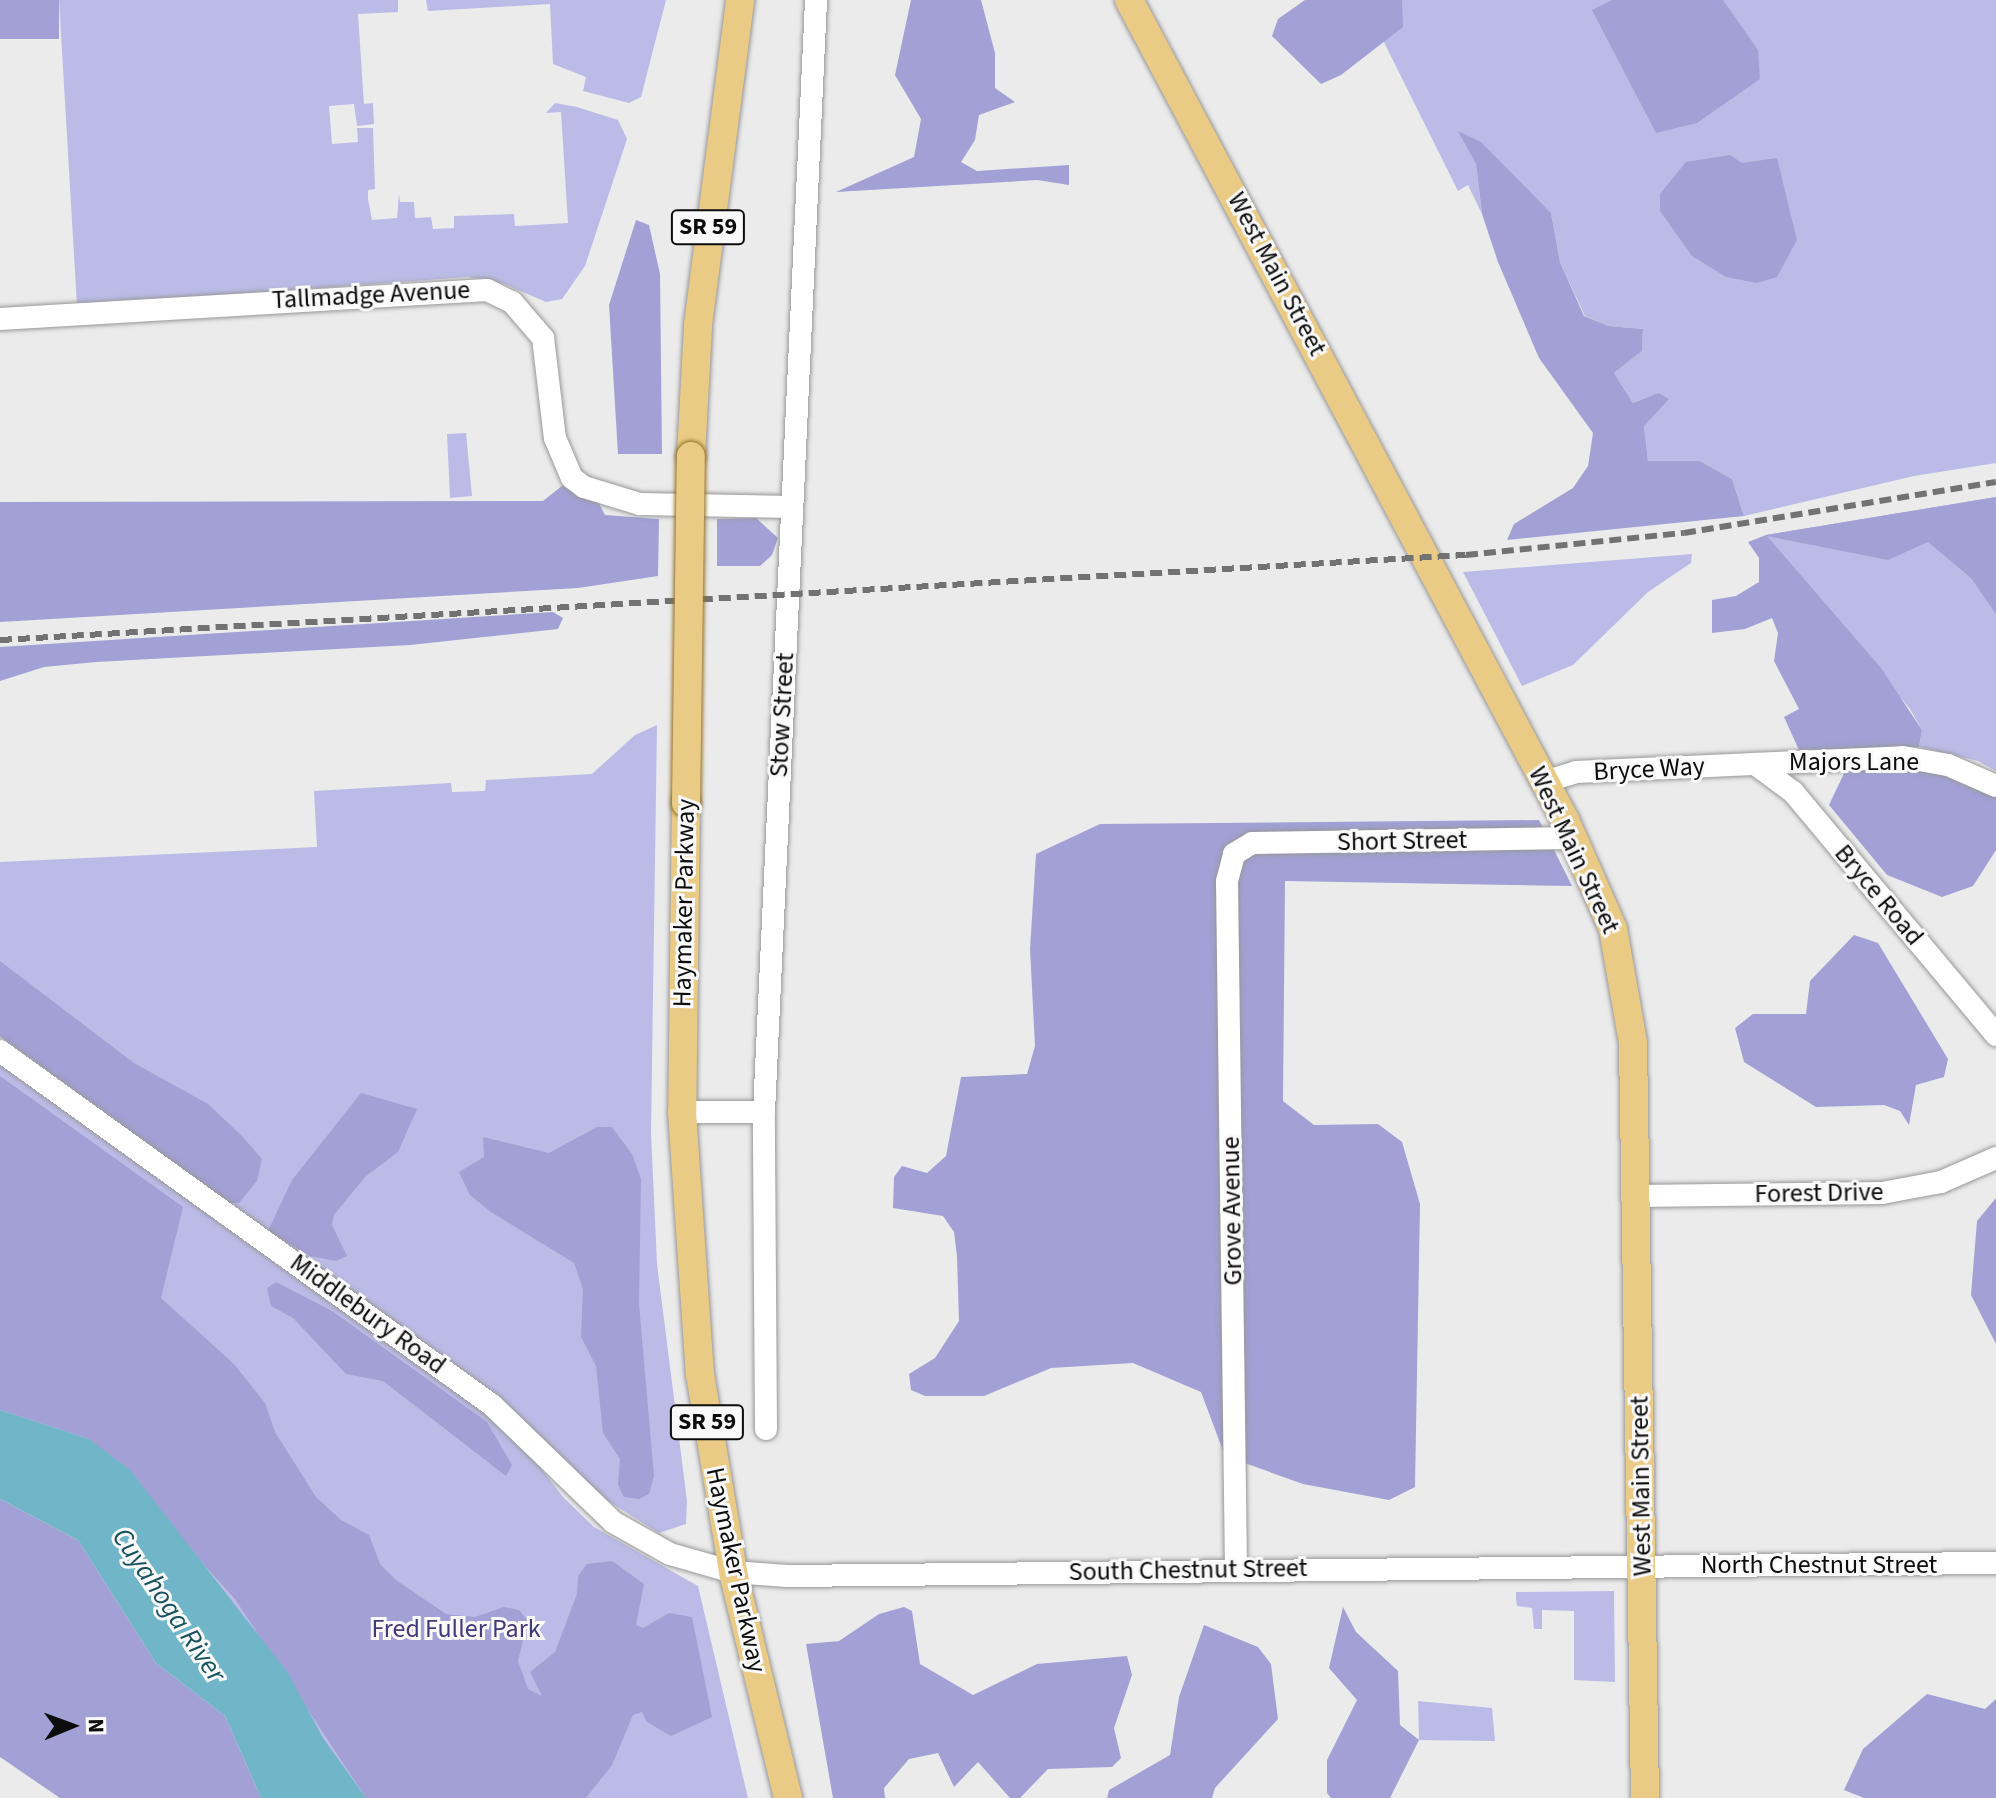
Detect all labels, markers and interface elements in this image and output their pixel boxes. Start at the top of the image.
street label: West Main Street [1221,187,1333,361]
road number: SR 59 [670,207,746,247]
street label: Tallmadge Avenue [271,274,471,316]
street label: Stow Street [763,652,801,778]
street label: Majors Lane [1789,746,1919,778]
street label: Bryce Way [1592,750,1706,788]
street label: West Main Street [1522,762,1626,938]
street label: Haymaker Parkway [667,798,701,1008]
street label: Short Street [1337,824,1467,858]
street label: Bryce Road [1828,838,1930,952]
street label: Grove Avenue [1215,1136,1249,1286]
street label: Forest Drive [1754,1176,1884,1210]
street label: Middlebury Road [284,1247,452,1381]
street label: West Main Street [1624,1395,1658,1577]
road number: SR 59 [669,1402,745,1442]
street label: Haymaker Parkway [699,1465,773,1675]
water label: Cuyahoga River [105,1521,233,1689]
street label: North Chestnut Street [1701,1549,1937,1581]
street label: South Chestnut Street [1068,1552,1308,1588]
park label: Fred Fuller Park [371,1613,541,1645]
north arrow [32,1686,112,1766]
text: N [80,1718,112,1733]

